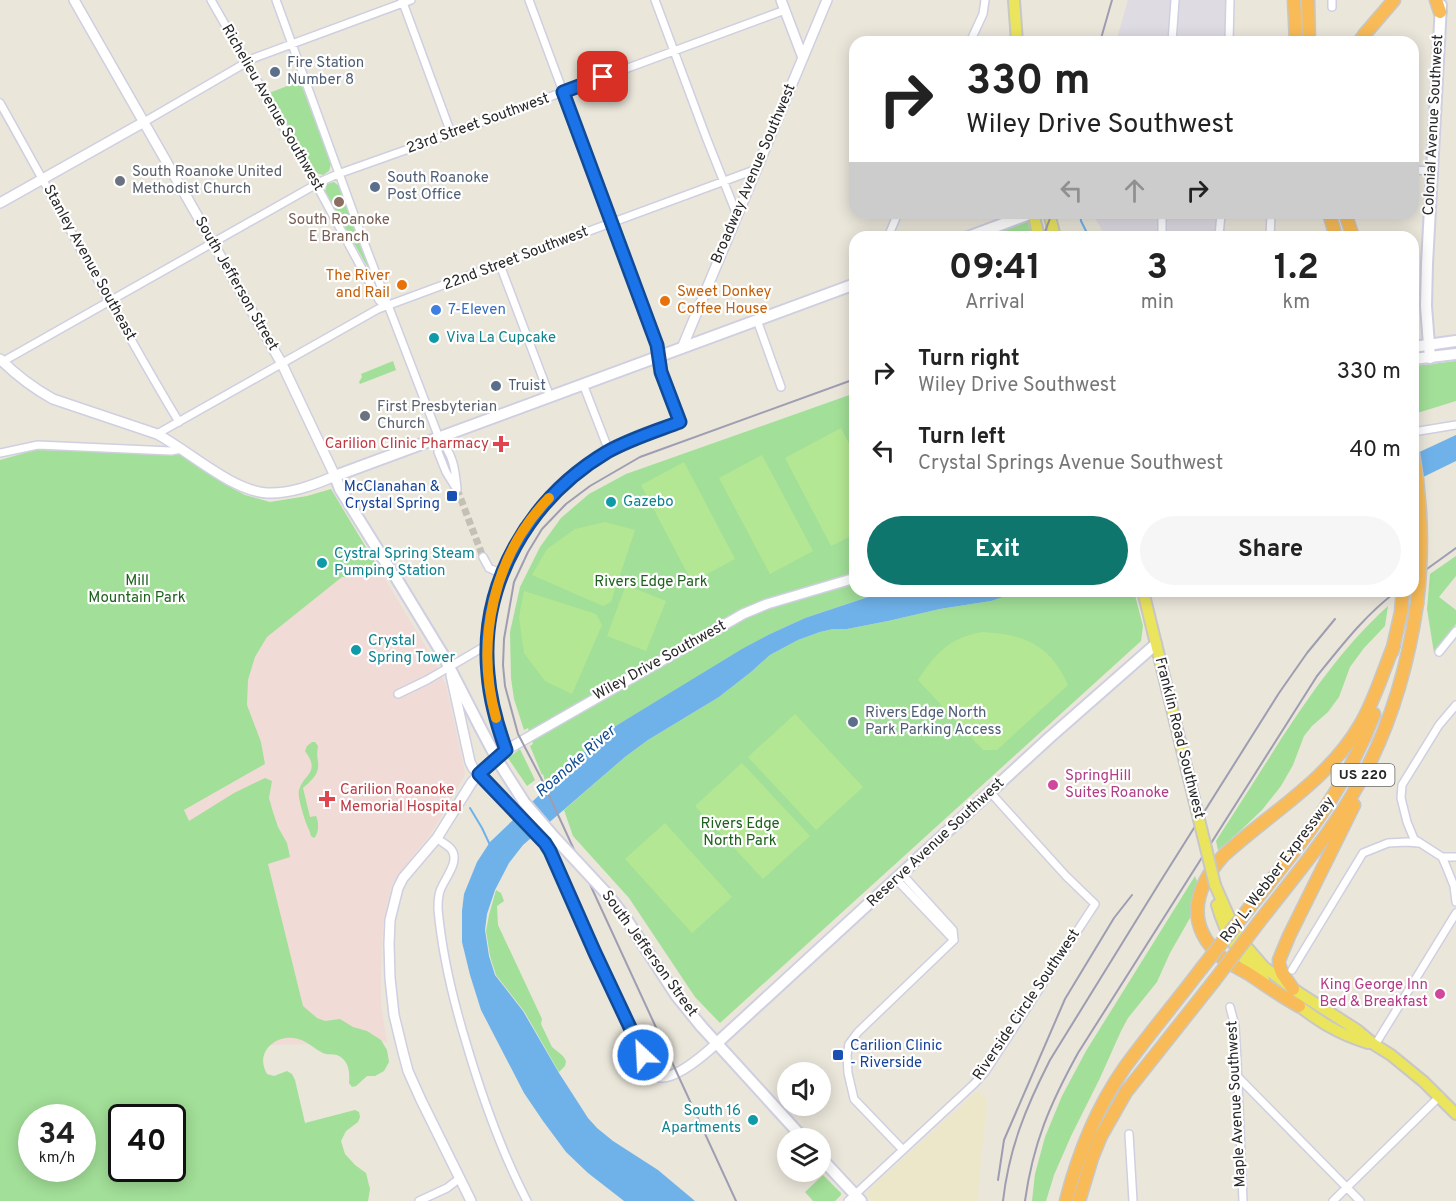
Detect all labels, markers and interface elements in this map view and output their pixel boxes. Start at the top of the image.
street label: Richelieu Avenue Southwest [216,21,328,195]
street label: Colonial Avenue Southwest [1420,34,1448,216]
pin [577,51,628,102]
place label: Fire Station Number 8 [287,54,364,90]
text: 330 m [966,56,1091,109]
icon: arrive [586,60,619,93]
icon: right [867,60,945,138]
marker: Fire Station Number 8 [268,65,282,79]
street label: Broadway Avenue Southwest [707,81,801,267]
street label: 23rd Street Southwest [404,89,552,159]
text: Wiley Drive Southwest [966,108,1234,142]
place label: South Roanoke United Methodist Church [132,163,282,199]
place label: South Roanoke Post Office [387,169,489,205]
marker: South Roanoke United Methodist Church [113,174,127,188]
icon: left [1055,174,1088,207]
icon: ahead [1118,174,1151,207]
icon: right [1181,174,1214,207]
marker: South Roanoke Post Office [368,180,382,194]
street label: Stanley Avenue Southeast [38,182,140,344]
marker: South Roanoke E Branch [332,195,346,209]
place label: South Roanoke E Branch [288,211,390,247]
street label: South Jefferson Street [190,214,282,354]
street label: 22nd Street Southwest [441,223,591,295]
text: 09:41 [949,246,1041,292]
text: 3 [1147,246,1168,292]
text: 1.2 [1274,246,1319,292]
place label: The River and Rail [326,267,390,303]
marker: The River and Rail [395,278,409,292]
place label: Sweet Donkey Coffee House [677,283,772,319]
text: Arrival [965,290,1025,316]
text: min [1141,290,1174,316]
text: km [1283,290,1310,316]
marker: Sweet Donkey Coffee House [658,294,672,308]
place label: 7-Eleven [448,301,506,320]
marker: 7-Eleven [429,303,443,317]
place label: Viva La Cupcake [446,329,556,348]
marker: Viva La Cupcake [427,331,441,345]
text: Turn right [918,346,1020,373]
icon: right [867,356,900,389]
text: 330 m [1337,359,1401,386]
text: Wiley Drive Southwest [918,373,1117,399]
place label: Truist [508,377,546,396]
marker: Truist [489,379,503,393]
place label: First Presbyterian Church [377,398,497,434]
marker: First Presbyterian Church [358,409,372,423]
text: Turn left [918,424,1006,451]
icon: left [867,434,900,467]
place label: Carilion Clinic Pharmacy [325,435,489,454]
marker: Carilion Clinic Pharmacy [494,437,508,451]
text: 40 m [1349,437,1401,464]
text: Crystal Springs Avenue Southwest [918,451,1223,477]
place label: McClanahan & Crystal Spring [344,478,440,514]
marker: McClanahan & Crystal Spring [445,489,459,503]
place label: Gazebo [623,493,674,512]
marker: Gazebo [604,495,618,509]
button: Exit [867,516,1128,585]
button: Share [1140,516,1401,585]
place label: Cystral Spring Steam Pumping Station [334,545,475,581]
marker: Cystral Spring Steam Pumping Station [315,556,329,570]
park label: Mill Mountain Park [88,572,186,608]
park label: Rivers Edge Park [594,573,708,592]
street label: Wiley Drive Southwest [590,617,730,705]
place label: Crystal Spring Tower [368,632,455,668]
marker: Crystal Spring Tower [349,643,363,657]
street label: Franklin Road Southwest [1150,655,1208,821]
place label: Rivers Edge North Park Parking Access [865,704,1002,740]
marker: Rivers Edge North Park Parking Access [846,715,860,729]
water label: Roanoke River [532,720,622,802]
road number: US 220 [1332,764,1394,786]
place label: SpringHill Suites Roanoke [1065,767,1169,803]
street label: Reserve Avenue Southwest [863,774,1009,912]
marker: SpringHill Suites Roanoke [1046,778,1060,792]
place label: Carilion Roanoke Memorial Hospital [340,781,462,817]
marker: Carilion Roanoke Memorial Hospital [318,790,336,808]
street label: Roy L. Webber Expressway [1217,793,1339,947]
park label: Rivers Edge North Park [700,815,780,851]
street label: South Jefferson Street [597,887,701,1021]
street label: Riverside Circle Southwest [969,926,1085,1084]
place label: King George Inn Bed & Breakfast [1320,976,1428,1012]
marker: King George Inn Bed & Breakfast [1433,987,1447,1001]
street label: Maple Avenue Southwest [1223,1020,1251,1188]
position arrow [611,1023,675,1087]
place label: Carilion Clinic - Riverside [850,1037,943,1073]
marker: Carilion Clinic - Riverside [831,1048,845,1062]
map controls [777,1062,831,1182]
button: sound [777,1062,831,1116]
place label: South 16 Apartments [661,1102,741,1138]
speed limit sign: 40 [108,1104,186,1182]
marker: South 16 Apartments [746,1113,760,1127]
text: 34 [38,1117,76,1154]
button: layers [777,1128,831,1182]
text: km/h [39,1149,75,1168]

